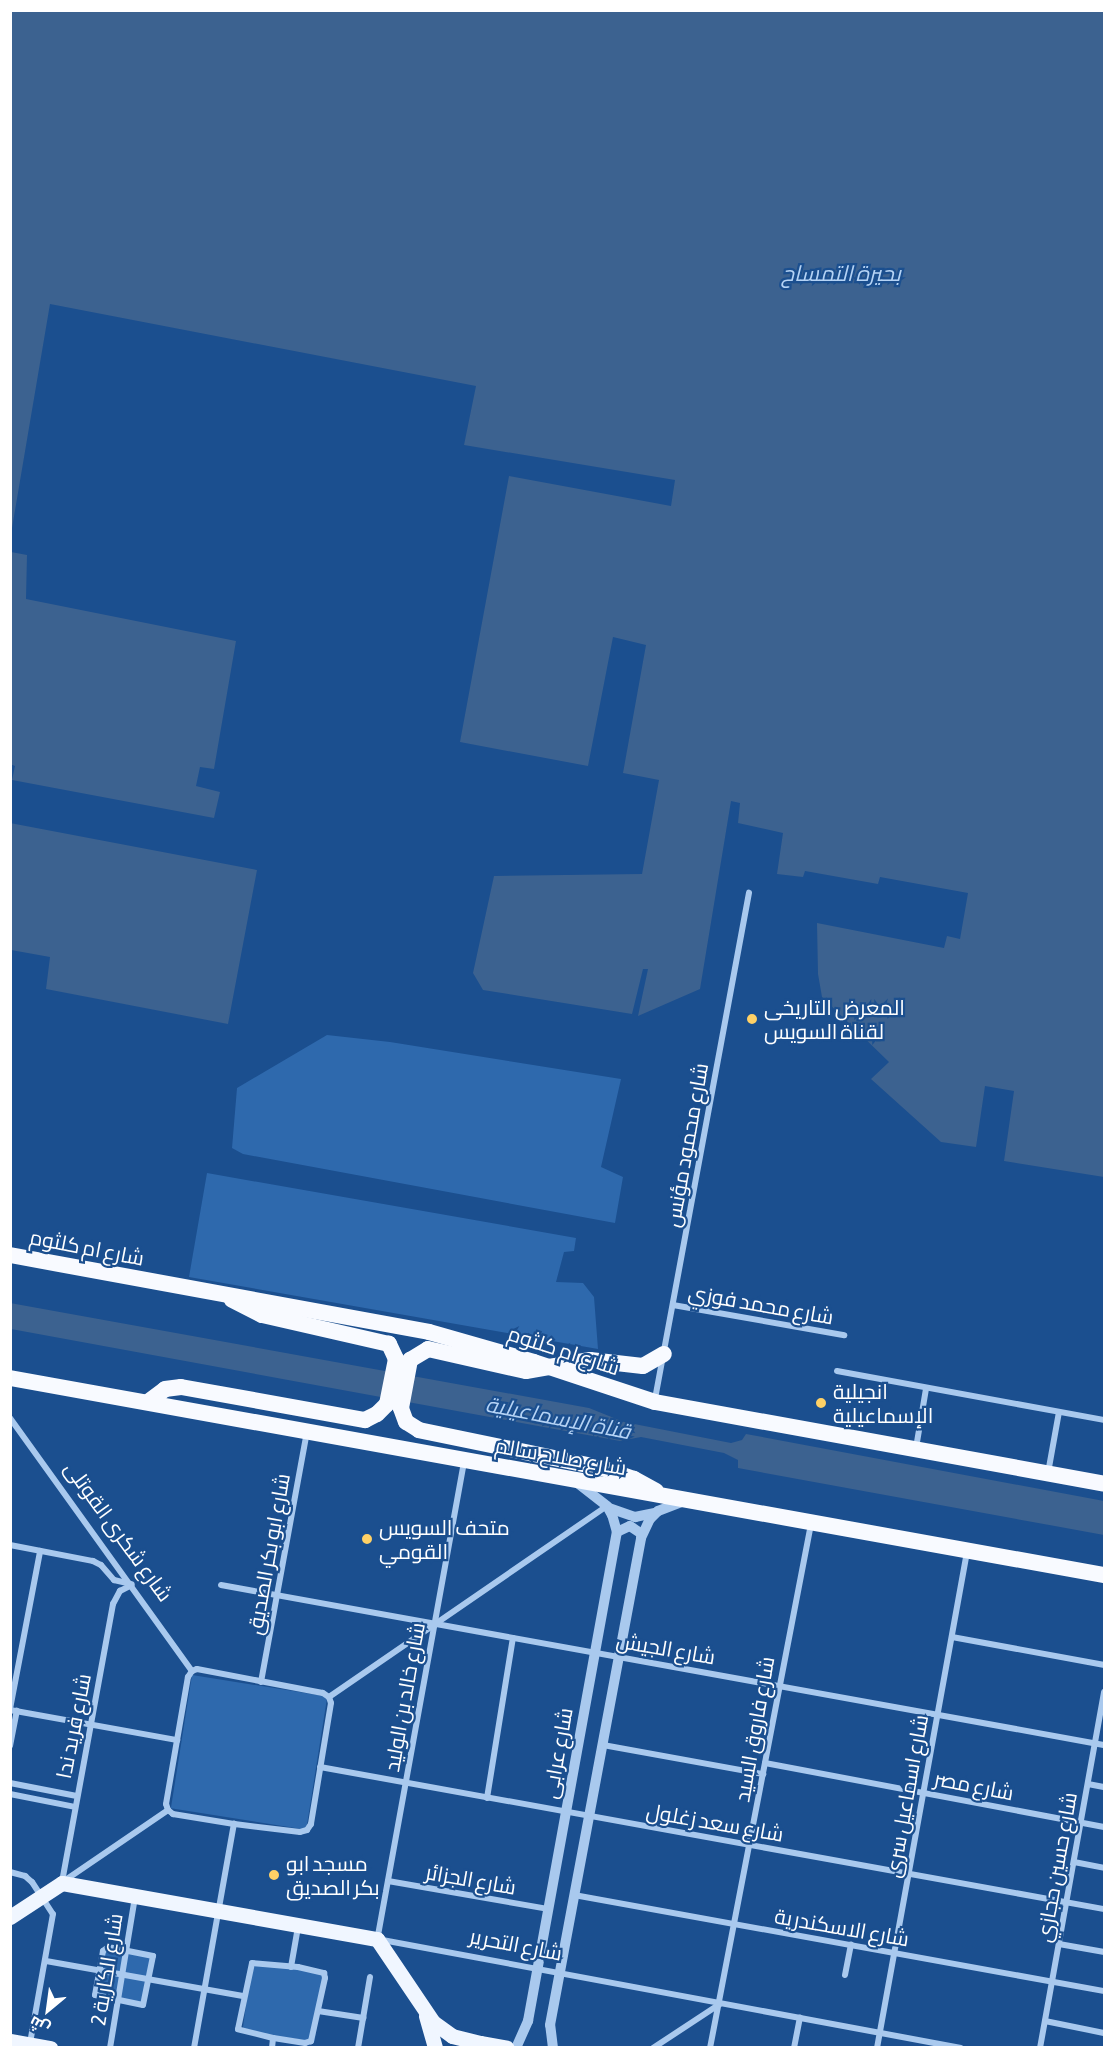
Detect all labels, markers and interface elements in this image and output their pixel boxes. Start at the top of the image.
water label: بحيرة التمساح [781,261,901,287]
place label: المعرض التاريخى لقناة السويس [764,994,905,1044]
marker: المعرض التاريخى لقناة السويس [745,1012,759,1026]
street label: شارع محمود مؤنس [659,1061,713,1229]
street label: شارع ام كلثوم [28,1224,146,1270]
street label: شارع محمد فوزي [686,1279,836,1329]
street label: شارع ام كلثوم [505,1320,623,1380]
place label: انجيلية الإسماعيلية [833,1378,933,1428]
water label: قناة الإسماعيلية [483,1391,633,1445]
marker: انجيلية الإسماعيلية [814,1396,828,1410]
street label: شارع صلاح سالم [493,1432,629,1480]
street label: شارع شكرى القوتلى [60,1456,178,1606]
street label: شارع ابو بكر الصديق [241,1471,295,1637]
place label: متحف السويس القومي [379,1514,510,1564]
marker: متحف السويس القومي [360,1532,374,1546]
street label: شارع خالد بن الوليد [378,1620,430,1774]
street label: شارع الجيش [615,1627,717,1669]
street label: شارع فاروق السيد [729,1654,779,1804]
street label: شارع فريد ندا [50,1671,96,1781]
street label: شارع عرابى [537,1705,577,1801]
street label: شارع اسماعيل سرى [879,1712,933,1880]
street label: شارع مصر [932,1765,1016,1805]
street label: شارع حسين حجازي [1030,1790,1082,1944]
street label: شارع سعد زغلول [644,1798,786,1846]
place label: مسجد ابو بكر الصديق [286,1850,380,1900]
street label: شارع الجزائر [424,1859,518,1899]
marker: مسجد ابو بكر الصديق [267,1868,281,1882]
street label: شارع الاسكندرية [773,1903,911,1951]
street label: شارع الكارية 2 [85,1911,127,2027]
street label: شارع التحرير [468,1923,564,1965]
north arrow [18,1980,78,2040]
text: ش [26,2013,53,2039]

